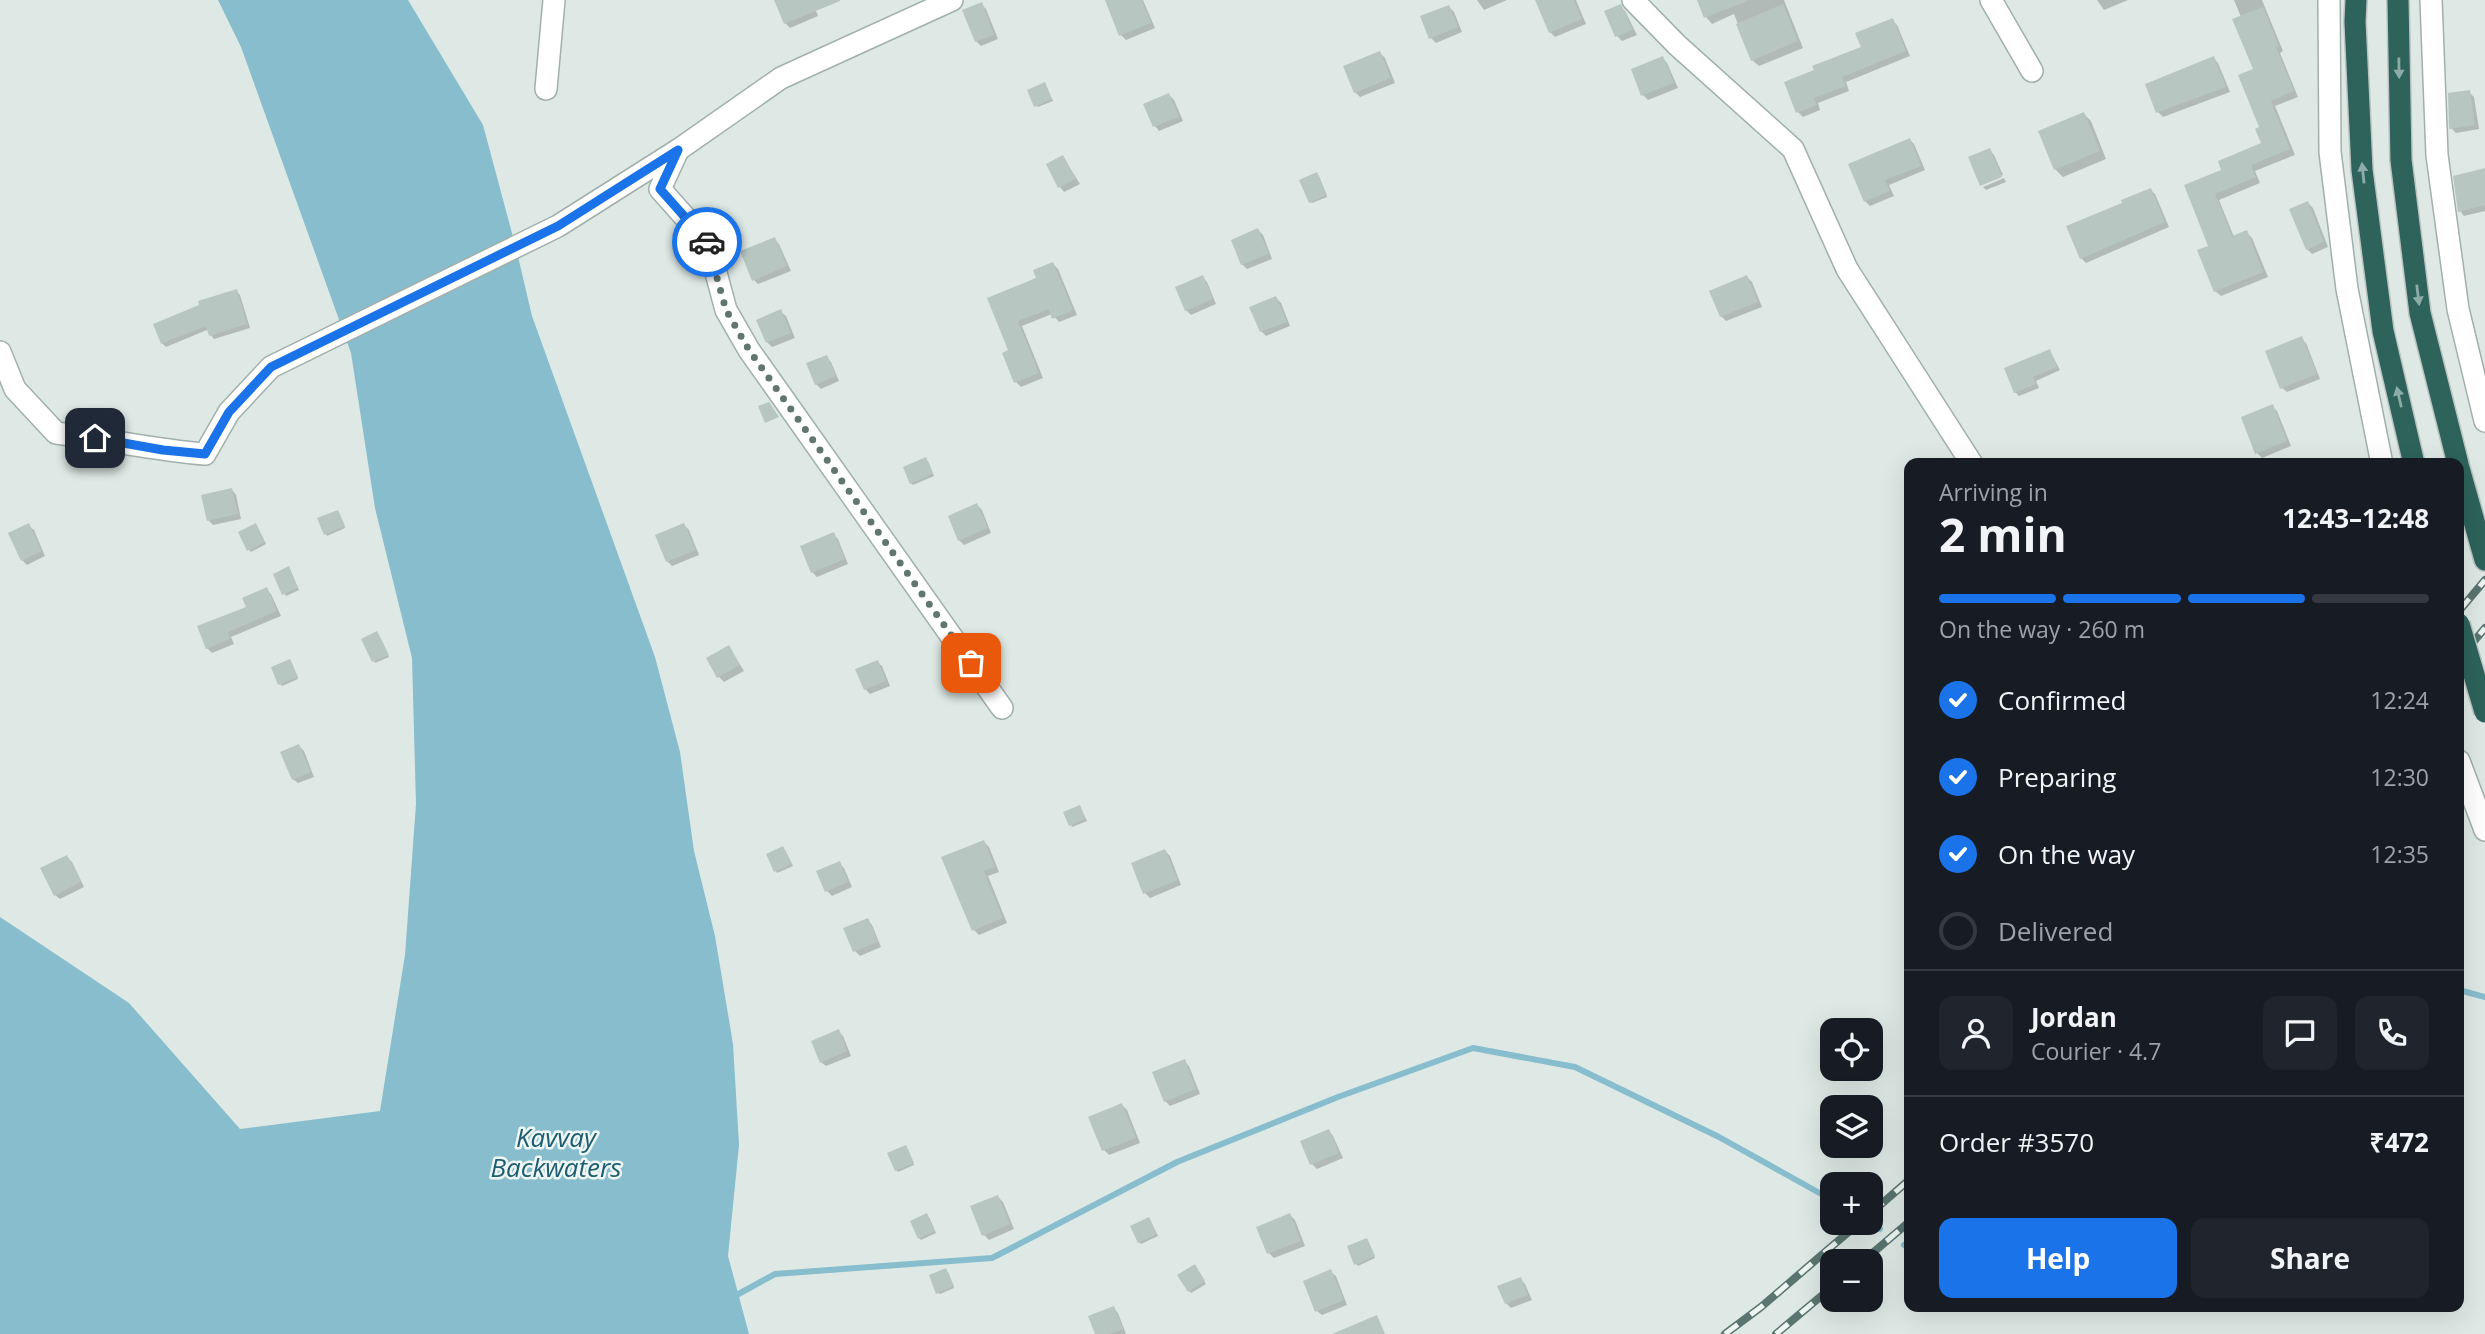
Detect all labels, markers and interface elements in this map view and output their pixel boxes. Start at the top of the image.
one-way arrow [2393,57,2405,79]
one-way arrow [2357,162,2368,184]
courier [672,207,742,277]
icon: car [688,223,726,261]
one-way arrow [2412,284,2423,306]
one-way arrow [2393,386,2404,408]
pin [65,408,125,468]
icon: home [76,419,114,457]
text: Arriving in [1939,476,2048,508]
text: 12:43–12:48 [2282,500,2429,536]
text: 2 min [1939,503,2067,565]
text: On the way · 260 m [1939,613,2145,645]
pin [941,633,1001,693]
icon: bag [952,644,990,682]
icon: check [1939,681,1977,719]
text: Confirmed [1998,682,2126,718]
text: 12:24 [2370,684,2429,716]
icon: check [1939,758,1977,796]
text: Preparing [1998,759,2116,795]
text: 12:30 [2370,761,2429,793]
icon: check [1939,835,1977,873]
text: On the way [1998,836,2135,872]
text: 12:35 [2370,838,2429,870]
text: Delivered [1998,913,2113,949]
button: person [1939,996,2013,1070]
button: chat [2263,996,2337,1070]
button: phone [2355,996,2429,1070]
text: Jordan [2031,999,2117,1035]
map controls [1820,1018,1883,1312]
button: locate [1820,1018,1883,1081]
text: Courier · 4.7 [2031,1035,2161,1067]
button: layers [1820,1095,1883,1158]
water label: Kavvay Backwaters [490,1119,622,1185]
text: Order #3570 [1939,1124,2094,1160]
text: ₹472 [2370,1124,2429,1160]
button: + [1820,1172,1883,1235]
button: Help [1939,1218,2177,1298]
button: Share [2191,1218,2429,1298]
button: − [1820,1249,1883,1312]

